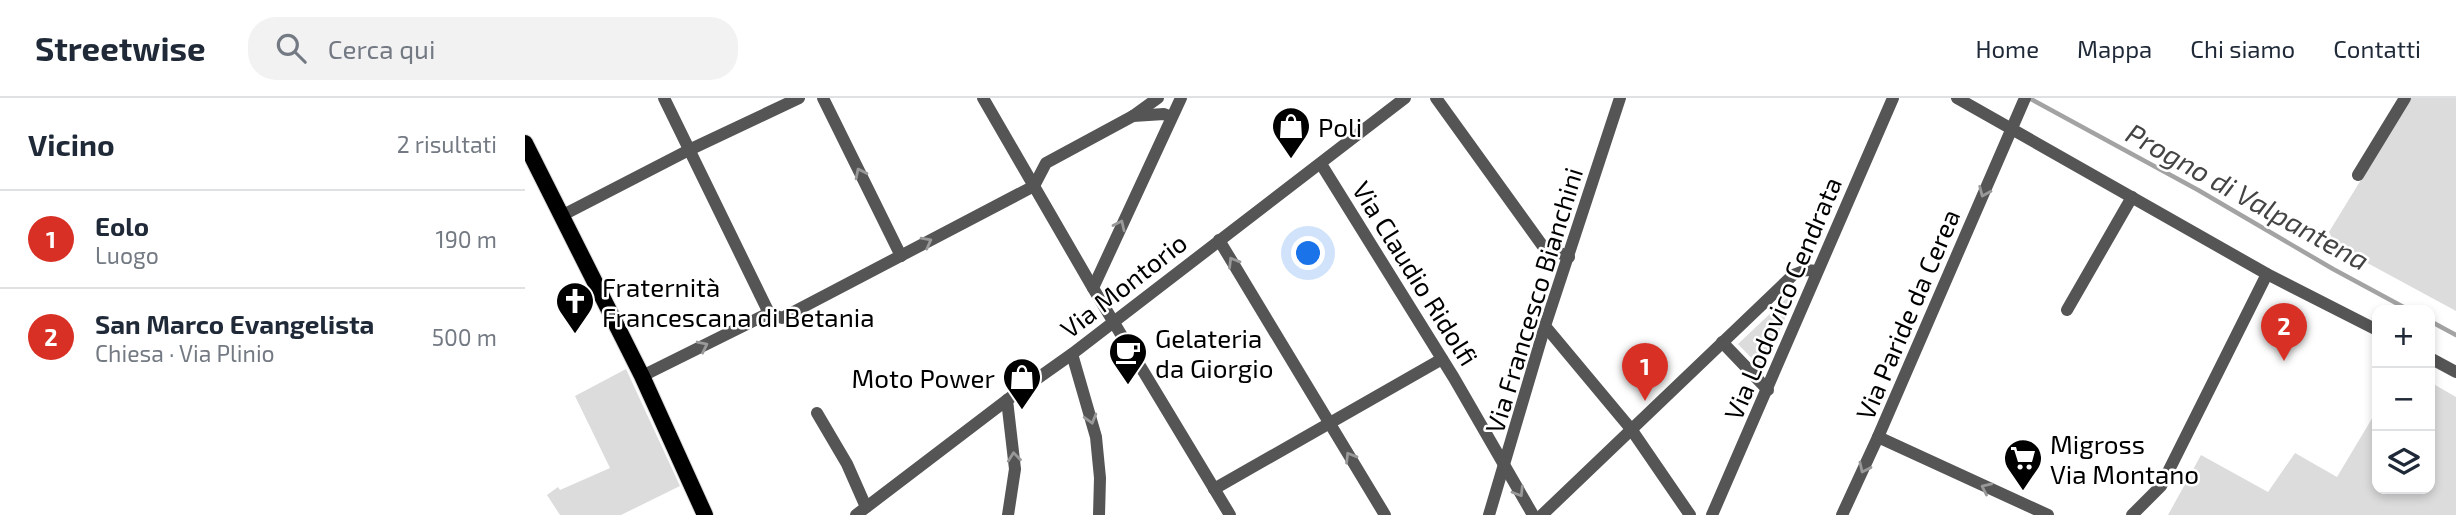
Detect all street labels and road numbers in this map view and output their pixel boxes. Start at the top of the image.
street label: Via Francesco Bianchini [1478,163,1588,437]
street label: Via Lodovico Cendrata [1717,172,1847,424]
street label: Via Claudio Ridolfi [1347,175,1485,371]
street label: Via Paride da Cerea [1849,204,1965,424]
street label: Via Montorio [1054,226,1192,344]

